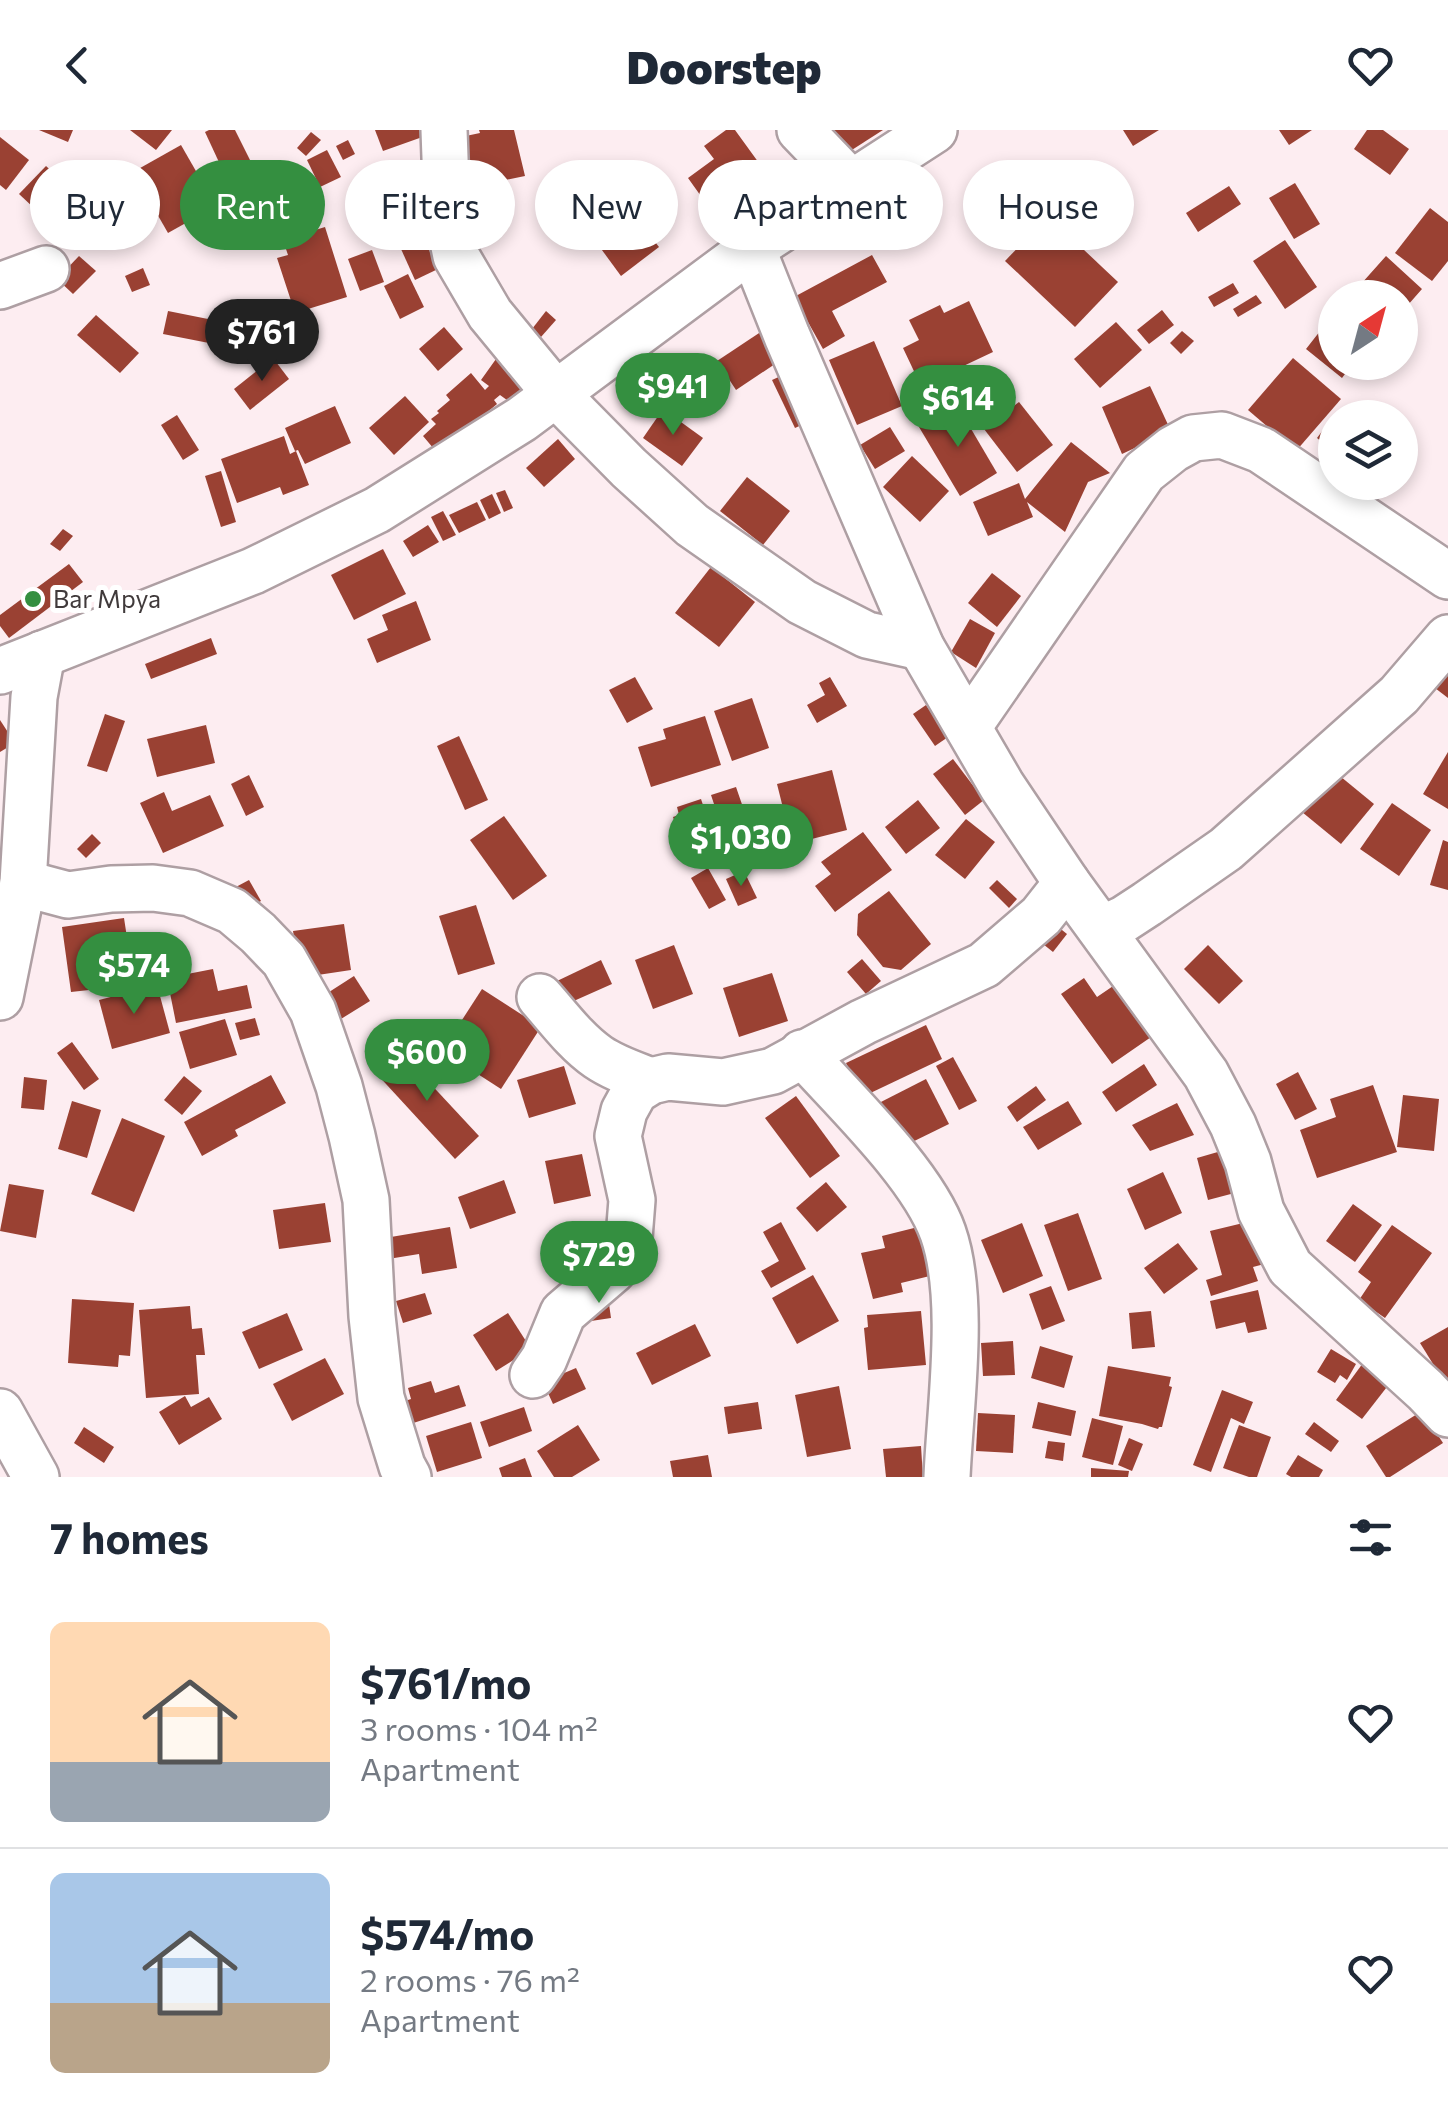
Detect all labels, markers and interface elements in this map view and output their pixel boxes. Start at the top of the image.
icon: back [50,38,105,93]
text: Doorstep [626,38,822,93]
icon: heart [1343,38,1398,93]
chip: Buy [30,160,160,250]
chip: Rent [180,160,325,250]
chip: Filters [345,160,515,250]
chip: New [535,160,678,250]
chip: Apartment [698,160,943,250]
chip: House [963,160,1134,250]
north arrow [1318,280,1418,380]
map controls [1318,280,1418,500]
pin: $761 [203,299,321,384]
text: $761 [227,311,297,351]
pin: $941 [614,353,732,438]
text: $941 [637,365,709,405]
pin: $614 [899,365,1017,450]
text: $614 [922,377,994,417]
button: layers [1318,400,1418,500]
place label: Bar Mpya [53,583,161,613]
marker: Bar Mpya [22,588,44,610]
pin: $1,030 [660,804,822,889]
text: $1,030 [690,816,792,856]
pin: $574 [75,932,193,1017]
text: $574 [98,944,170,984]
pin: $600 [368,1019,486,1104]
text: $600 [387,1031,467,1071]
pin: $729 [540,1221,658,1306]
text: $729 [562,1233,636,1273]
icon: filters [1343,1510,1398,1565]
text: 7 homes [50,1511,209,1563]
text: $761/mo [360,1656,531,1708]
icon: home [130,1662,250,1782]
icon: heart [1343,1695,1398,1750]
text: 3 rooms · 104 m² [360,1708,598,1748]
text: Apartment [360,1748,520,1788]
text: $574/mo [360,1907,534,1959]
icon: home [130,1913,250,2033]
icon: heart [1343,1946,1398,2001]
text: 2 rooms · 76 m² [360,1959,580,1999]
text: Apartment [360,1999,520,2039]

